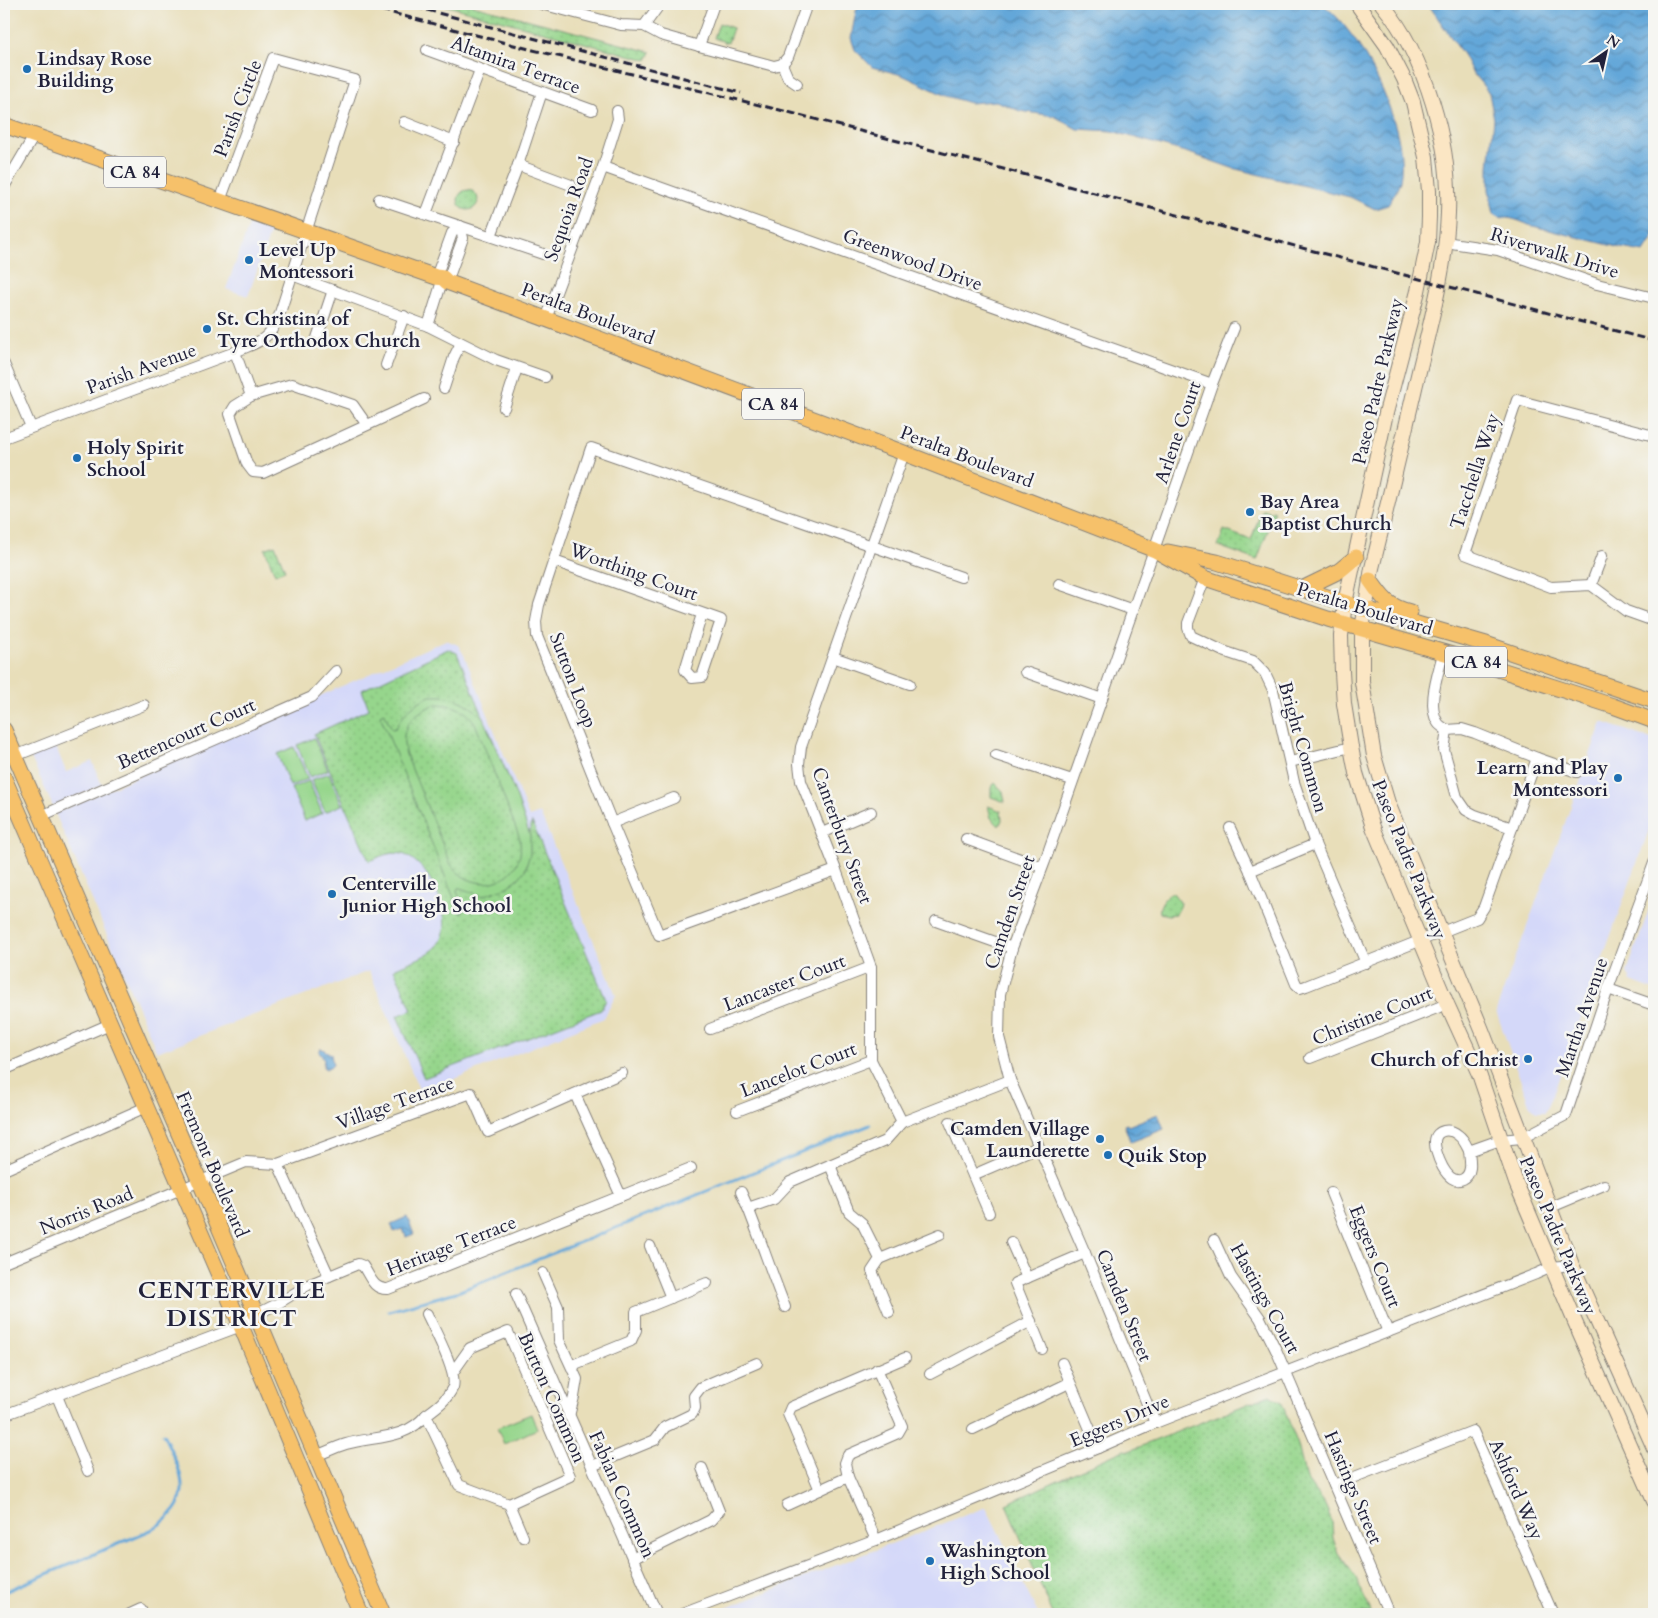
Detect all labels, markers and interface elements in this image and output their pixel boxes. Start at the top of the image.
north arrow [1580,28,1630,78]
street label: Altamira Terrace [447,29,584,100]
text: N [1603,30,1623,53]
place label: Lindsay Rose Building [37,46,152,94]
street label: Parish Circle [207,56,268,161]
marker: Lindsay Rose Building [21,63,33,75]
street label: Sequoia Road [538,153,600,265]
road number: CA 84 [104,156,166,188]
street label: Riverwalk Drive [1487,221,1622,285]
street label: Greenwood Drive [839,223,986,297]
place label: Level Up Montessori [259,237,354,285]
marker: Level Up Montessori [243,254,255,266]
street label: Peralta Boulevard [517,277,658,351]
street label: Paseo Padre Parkway [1346,295,1410,467]
place label: St. Christina of Tyre Orthodox Church [217,306,421,354]
marker: St. Christina of Tyre Orthodox Church [201,323,213,335]
street label: Parish Avenue [83,337,200,401]
street label: Arlene Court [1148,378,1208,487]
road number: CA 84 [742,388,804,419]
street label: Tacchella Way [1444,410,1506,533]
street label: Peralta Boulevard [896,420,1037,494]
place label: Holy Spirit School [87,435,184,483]
marker: Holy Spirit School [71,452,83,464]
place label: Bay Area Baptist Church [1260,489,1392,537]
marker: Bay Area Baptist Church [1244,506,1256,518]
street label: Worthing Court [565,536,701,607]
street label: Peralta Boulevard [1293,576,1436,642]
street label: Sutton Loop [543,629,603,732]
road number: CA 84 [1445,646,1507,678]
street label: Bright Common [1272,679,1334,816]
street label: Bettencourt Court [113,692,260,776]
place label: Learn and Play Montessori [1477,755,1608,803]
street label: Canterbury Street [805,763,879,907]
marker: Learn and Play Montessori [1612,772,1624,784]
street label: Paseo Padre Parkway [1365,776,1453,943]
street label: Camden Street [978,852,1042,973]
place label: Centerville Junior High School [339,871,512,919]
marker: Centerville Junior High School [326,888,338,900]
street label: Lancaster Court [720,948,849,1018]
street label: Martha Avenue [1549,954,1614,1080]
street label: Christine Court [1308,980,1436,1052]
street label: Lancelot Court [737,1036,860,1104]
place label: Church of Christ [1370,1047,1518,1073]
marker: Church of Christ [1522,1053,1534,1065]
street label: Village Terrace [333,1070,458,1136]
street label: Fremont Boulevard [170,1087,255,1242]
place label: Camden Village Launderette [950,1116,1090,1164]
marker: Camden Village Launderette [1094,1133,1106,1145]
place label: Quik Stop [1118,1143,1207,1169]
marker: Quik Stop [1102,1149,1114,1161]
street label: Paseo Padre Parkway [1513,1152,1603,1319]
street label: Norris Road [36,1180,137,1242]
street label: Eggers Court [1343,1201,1407,1311]
street label: Heritage Terrace [383,1209,520,1283]
street label: Hastings Court [1224,1238,1306,1359]
street label: Camden Street [1090,1245,1158,1365]
district label: CENTERVILLE DISTRICT [138,1274,326,1335]
street label: Burton Common [512,1328,593,1467]
street label: Eggers Drive [1066,1388,1173,1454]
street label: Fabian Common [582,1427,662,1562]
street label: Hastings Street [1318,1427,1389,1548]
street label: Ashford Way [1482,1435,1550,1544]
place label: Washington High School [939,1538,1050,1586]
marker: Washington High School [924,1555,936,1567]

